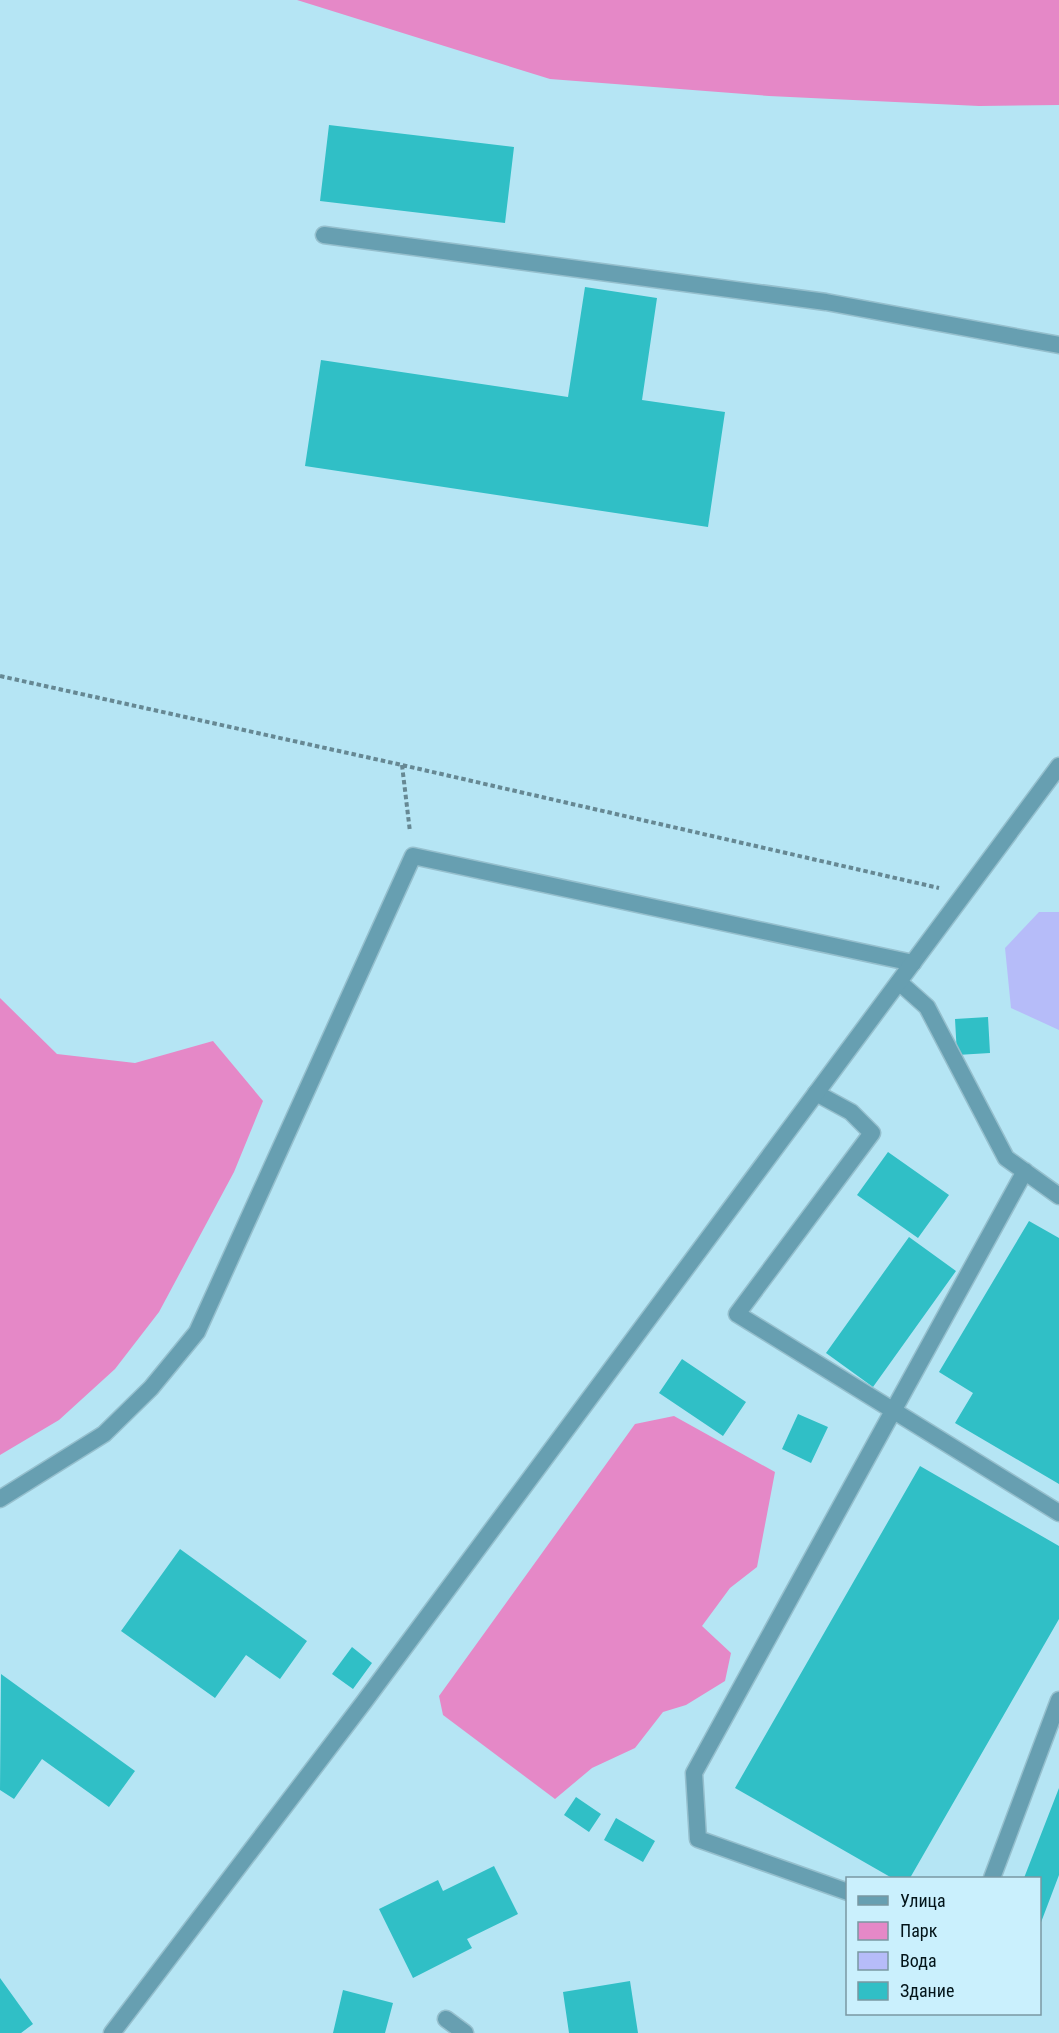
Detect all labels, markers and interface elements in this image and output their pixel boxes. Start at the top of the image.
legend [846,1877,1041,2015]
text: Улица [900,1890,946,1911]
text: Парк [900,1920,938,1941]
text: Вода [900,1950,937,1971]
text: Здание [900,1980,954,2001]

